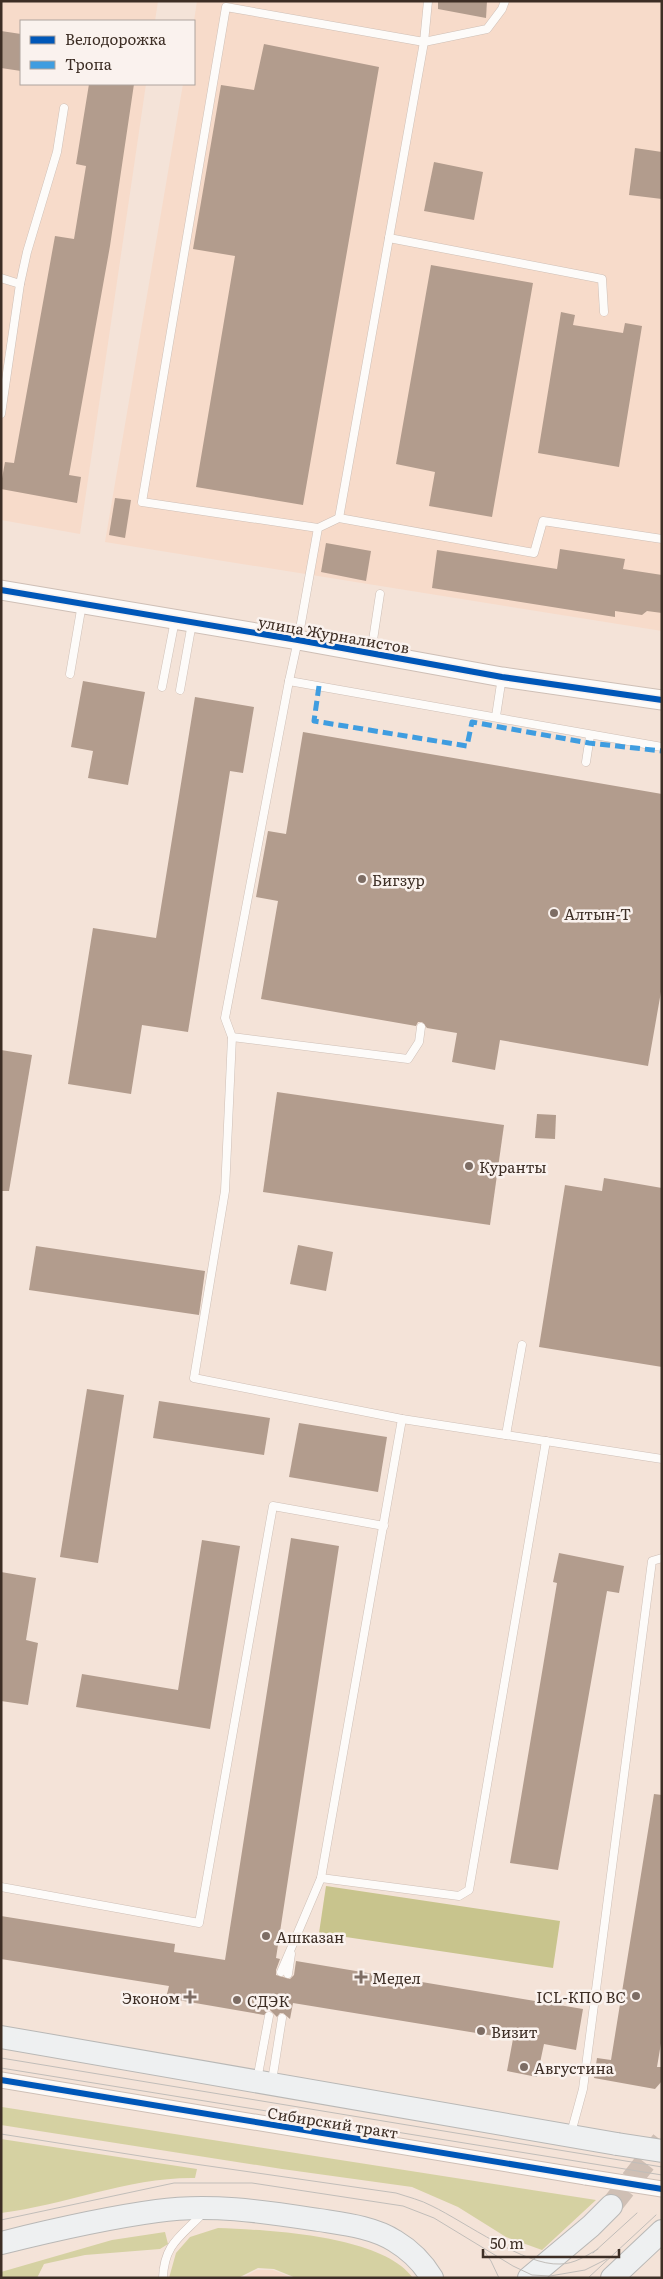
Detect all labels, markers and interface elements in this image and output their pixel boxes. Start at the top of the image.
legend [20,20,195,85]
text: Велодорожка [65,27,167,50]
text: Тропа [65,52,113,75]
street label: улица Журналистов [257,609,411,659]
place label: Бигзур [372,868,425,891]
marker: Бигзур [356,873,368,885]
place label: Алтын-Т [564,902,631,925]
marker: Алтын-Т [548,907,560,919]
place label: Куранты [479,1155,547,1178]
marker: Куранты [463,1160,475,1172]
place label: Ашказан [276,1925,344,1948]
marker: Ашказан [260,1930,272,1942]
place label: Медел [372,1966,421,1989]
marker: Медел [354,1970,368,1984]
place label: ICL-КПО ВС [536,1985,626,2008]
place label: Эконом [122,1986,180,2009]
place label: СДЭК [247,1989,289,2012]
marker: ICL-КПО ВС [630,1990,642,2002]
marker: Эконом [184,1991,196,2003]
marker: СДЭК [231,1994,243,2006]
place label: Визит [491,2020,538,2043]
marker: Визит [475,2025,487,2037]
place label: Августина [534,2056,615,2079]
marker: Августина [518,2061,530,2073]
street label: Сибирский тракт [266,2100,400,2144]
scale bar [483,2226,619,2258]
text: 50 m [490,2231,524,2254]

